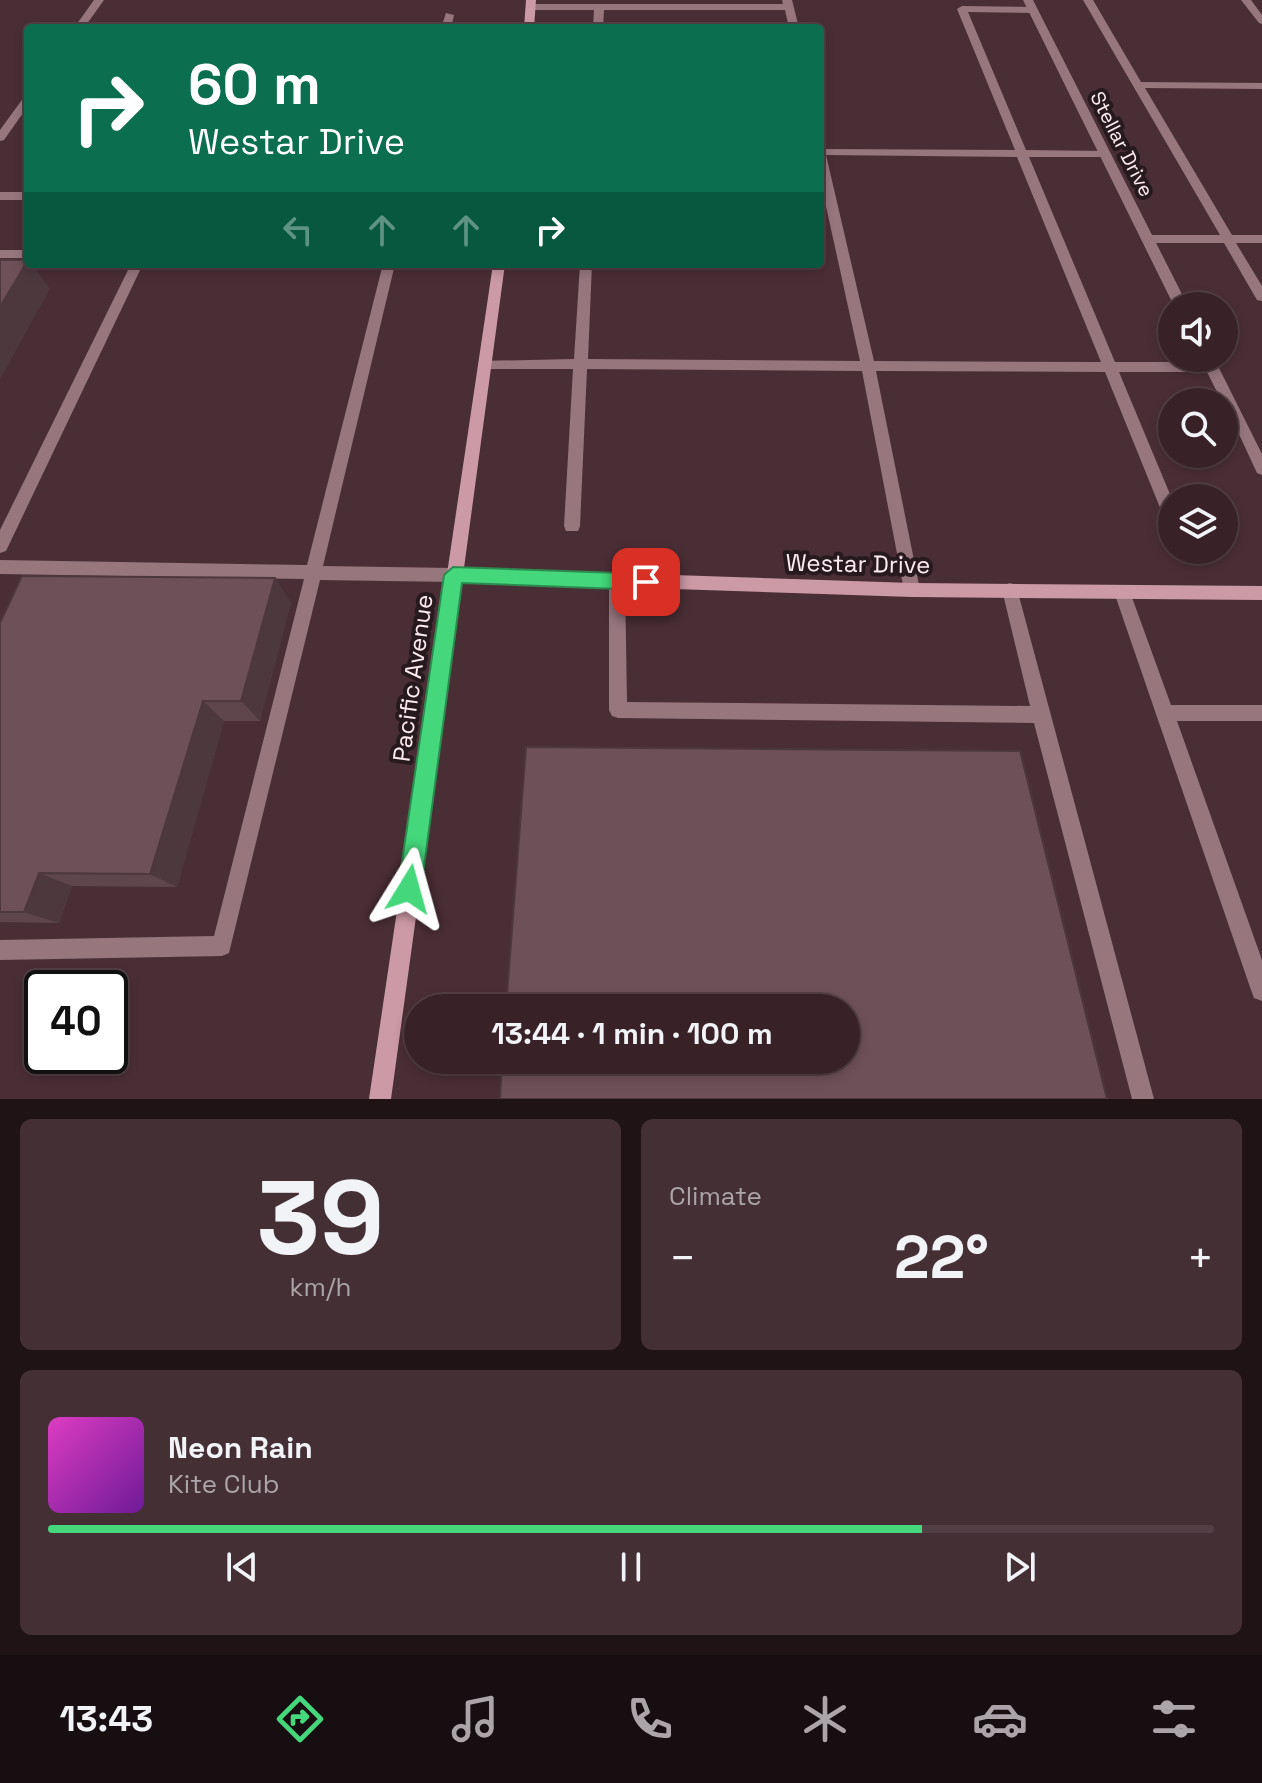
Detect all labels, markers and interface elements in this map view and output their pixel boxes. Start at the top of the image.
text: 60 m [188,49,321,120]
icon: right [56,56,160,160]
street label: Stellar Drive [1084,87,1160,201]
text: Westar Drive [188,119,405,165]
icon: left [276,208,320,252]
icon: ahead [360,208,404,252]
icon: ahead [444,208,488,252]
icon: right [528,208,572,252]
map controls [1158,292,1238,564]
button: sound [1158,292,1238,372]
button: search [1158,388,1238,468]
button: layers [1158,484,1238,564]
street label: Westar Drive [785,547,931,580]
pin [612,548,680,616]
icon: arrive [624,560,668,604]
street label: Pacific Avenue [385,592,440,764]
position arrow [367,847,451,931]
speed limit sign: 40 [24,970,128,1074]
text: 13:44 · 1 min · 100 m [491,1014,773,1053]
text: 39 [257,1152,384,1284]
text: Climate [669,1179,762,1213]
text: 22° [894,1219,989,1296]
text: − [669,1230,696,1286]
text: + [1187,1230,1214,1286]
text: km/h [290,1270,351,1304]
text: Neon Rain [168,1428,313,1467]
text: Kite Club [168,1467,280,1501]
icon: previous [220,1545,264,1589]
icon: pause [609,1545,653,1589]
icon: next [998,1545,1042,1589]
icon: directions [272,1691,328,1747]
icon: music [447,1691,503,1747]
icon: phone [622,1691,678,1747]
icon: climate [797,1691,853,1747]
icon: car [972,1691,1028,1747]
icon: filters [1146,1691,1202,1747]
text: 13:43 [59,1696,153,1742]

